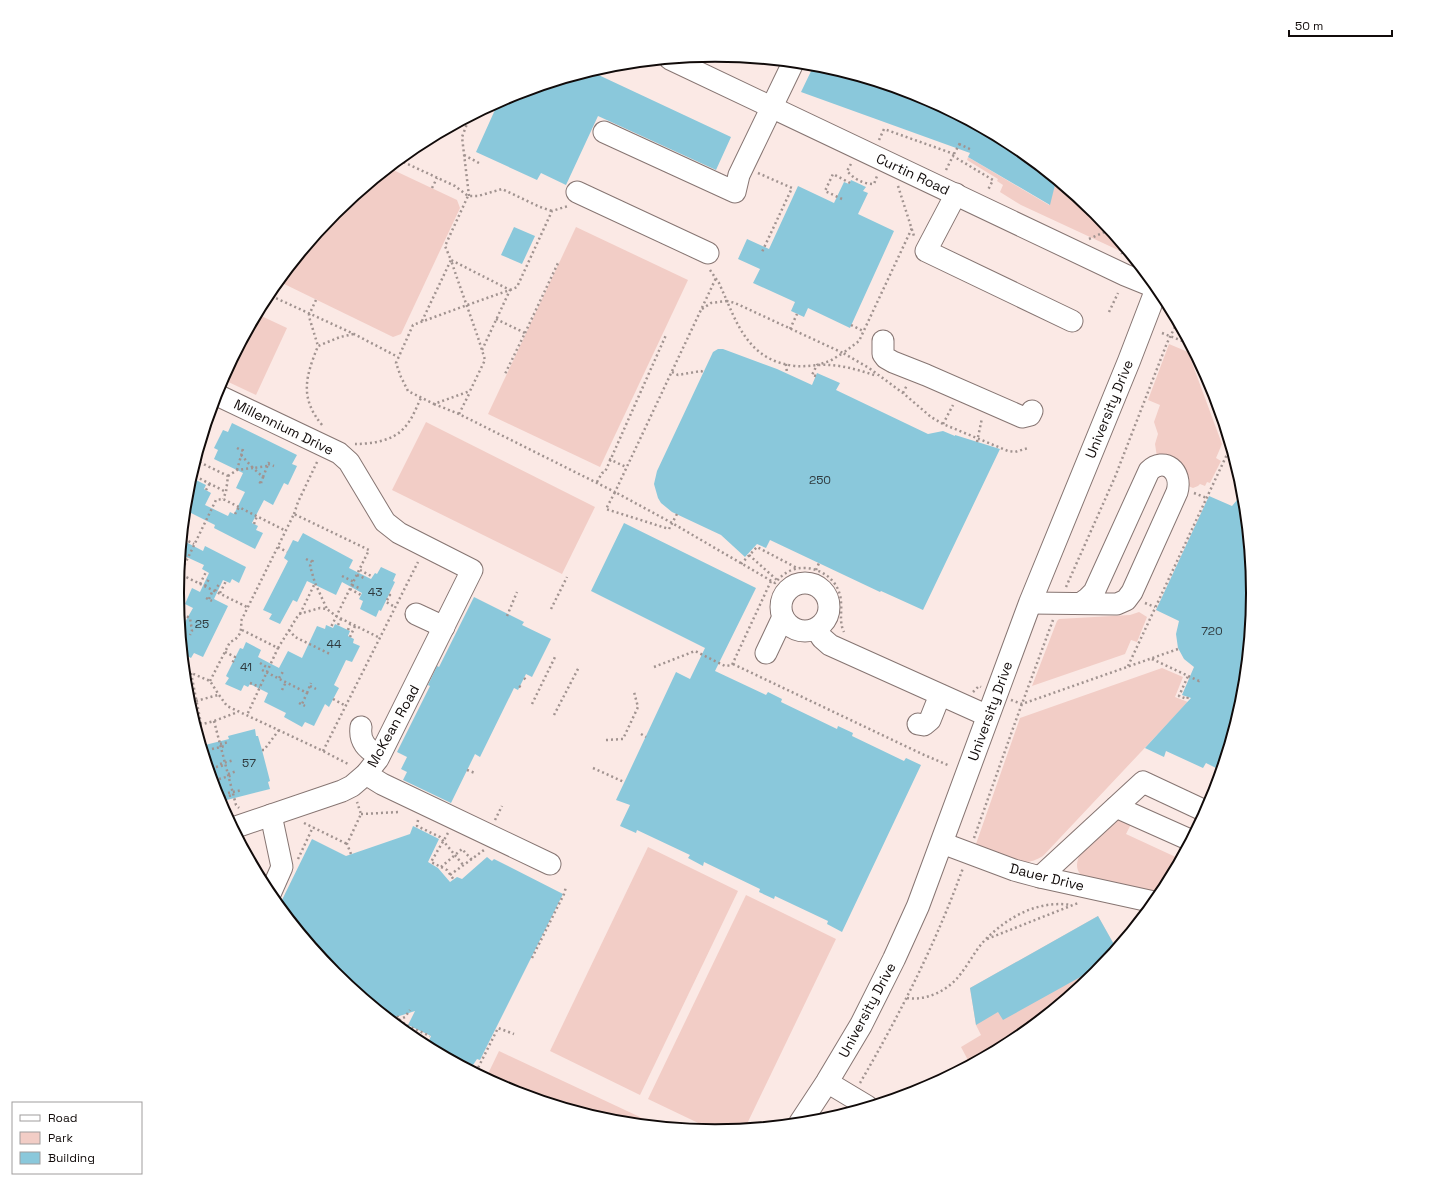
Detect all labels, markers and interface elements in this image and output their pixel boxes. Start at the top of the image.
scale bar [1289,12,1392,38]
text: 50 m [1295,18,1323,34]
street label: Curtin Road [873,149,953,199]
street label: University Drive [1081,357,1137,461]
street label: Millennium Drive [231,395,337,459]
house number: 250 [809,472,831,488]
house number: 43 [368,584,382,600]
house number: 25 [195,616,209,632]
house number: 720 [1201,623,1223,639]
house number: 44 [326,636,342,652]
house number: 41 [240,659,252,675]
street label: University Drive [964,659,1016,763]
street label: McKean Road [363,682,423,770]
house number: 57 [242,755,256,771]
street label: Dauer Drive [1008,859,1086,895]
street label: University Drive [834,959,900,1061]
legend [12,1102,142,1174]
text: Road [48,1110,77,1126]
text: Park [48,1130,73,1146]
text: Building [48,1150,95,1166]

